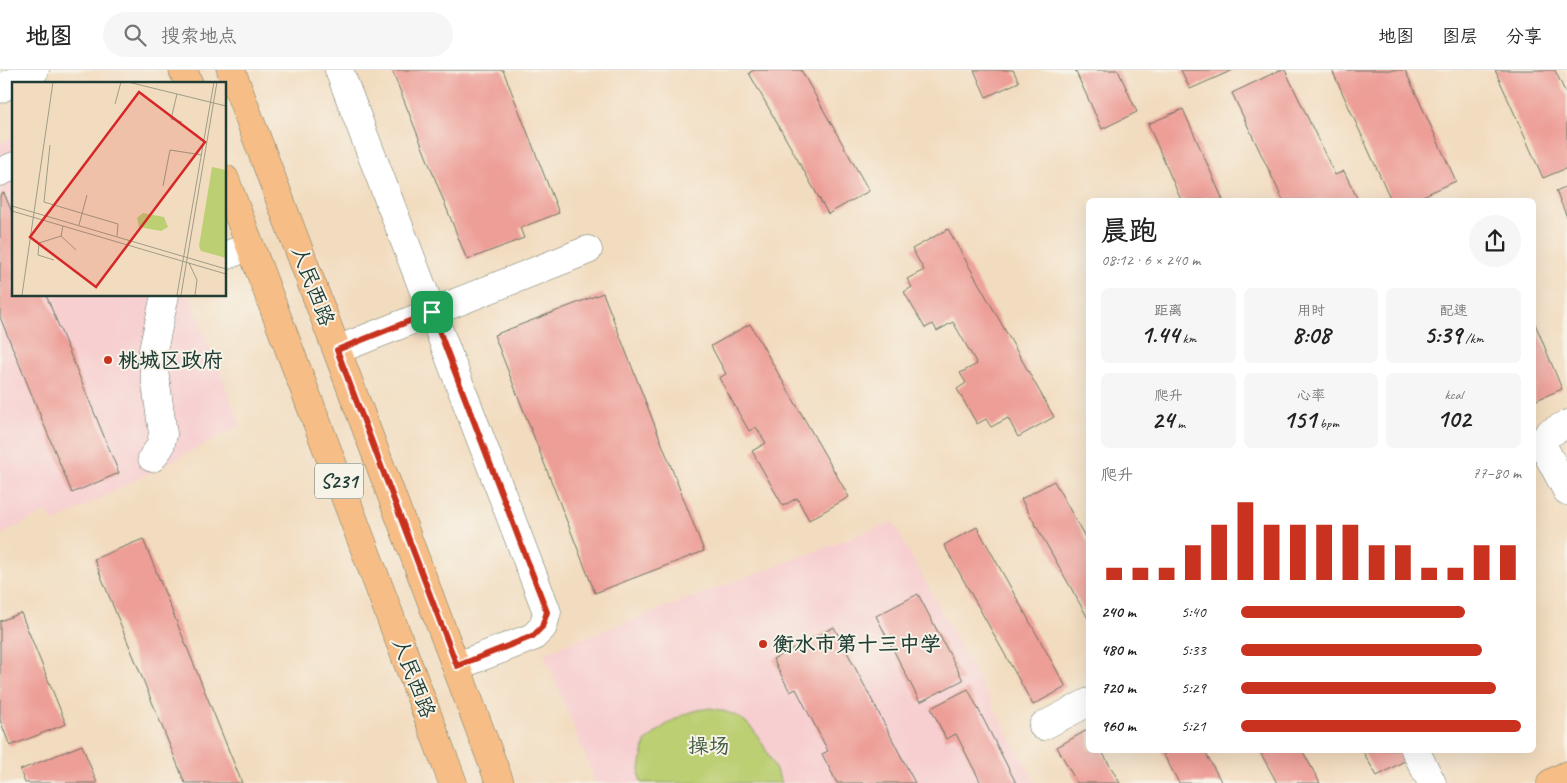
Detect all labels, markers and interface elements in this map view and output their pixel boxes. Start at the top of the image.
search box [103,12,453,57]
text: 地图 [25,21,73,51]
icon: search [121,21,149,49]
text: 搜索地点 [161,24,237,48]
text: 地图 [1378,25,1414,47]
text: 图层 [1442,25,1478,47]
text: 分享 [1506,25,1542,47]
inset map [12,82,226,296]
text: 晨跑 [1101,213,1157,248]
button: share [1469,215,1521,267]
street label: 人民西路 [286,242,340,330]
text: 08:12 · 6 × 240 m [1101,250,1200,270]
pin [411,291,453,333]
icon: arrive [418,298,446,326]
text: 距离 [1154,302,1182,319]
text: 用时 [1297,302,1325,319]
text: 配速 [1440,302,1468,319]
text: 1.44 [1140,319,1179,351]
text: 8:08 [1292,319,1330,351]
text: 5:39 [1424,319,1462,351]
text: km [1179,330,1196,347]
text: /km [1462,330,1484,347]
place label: 桃城区政府 [118,347,223,373]
marker: 桃城区政府 [102,354,114,366]
text: kcal [1444,386,1463,403]
text: 爬升 [1154,387,1182,404]
text: 心率 [1297,387,1325,404]
text: 102 [1437,403,1471,435]
text: 24 [1151,404,1174,436]
text: 151 [1283,404,1316,436]
text: m [1174,415,1185,432]
text: bpm [1316,415,1339,432]
text: 77–80 m [1472,463,1521,483]
road number: S231 [315,464,363,498]
text: 爬升 [1101,465,1133,485]
text: 240 m [1101,602,1136,622]
text: 5:40 [1181,602,1206,622]
place label: 衡水市第十三中学 [773,631,941,657]
street label: 人民西路 [387,634,441,722]
marker: 衡水市第十三中学 [757,638,769,650]
text: 480 m [1101,640,1136,660]
text: 5:33 [1181,640,1206,660]
text: 720 m [1101,678,1136,698]
text: 5:29 [1181,678,1206,698]
text: 960 m [1101,716,1136,736]
text: 5:21 [1181,716,1206,736]
park label: 操场 [688,733,730,759]

